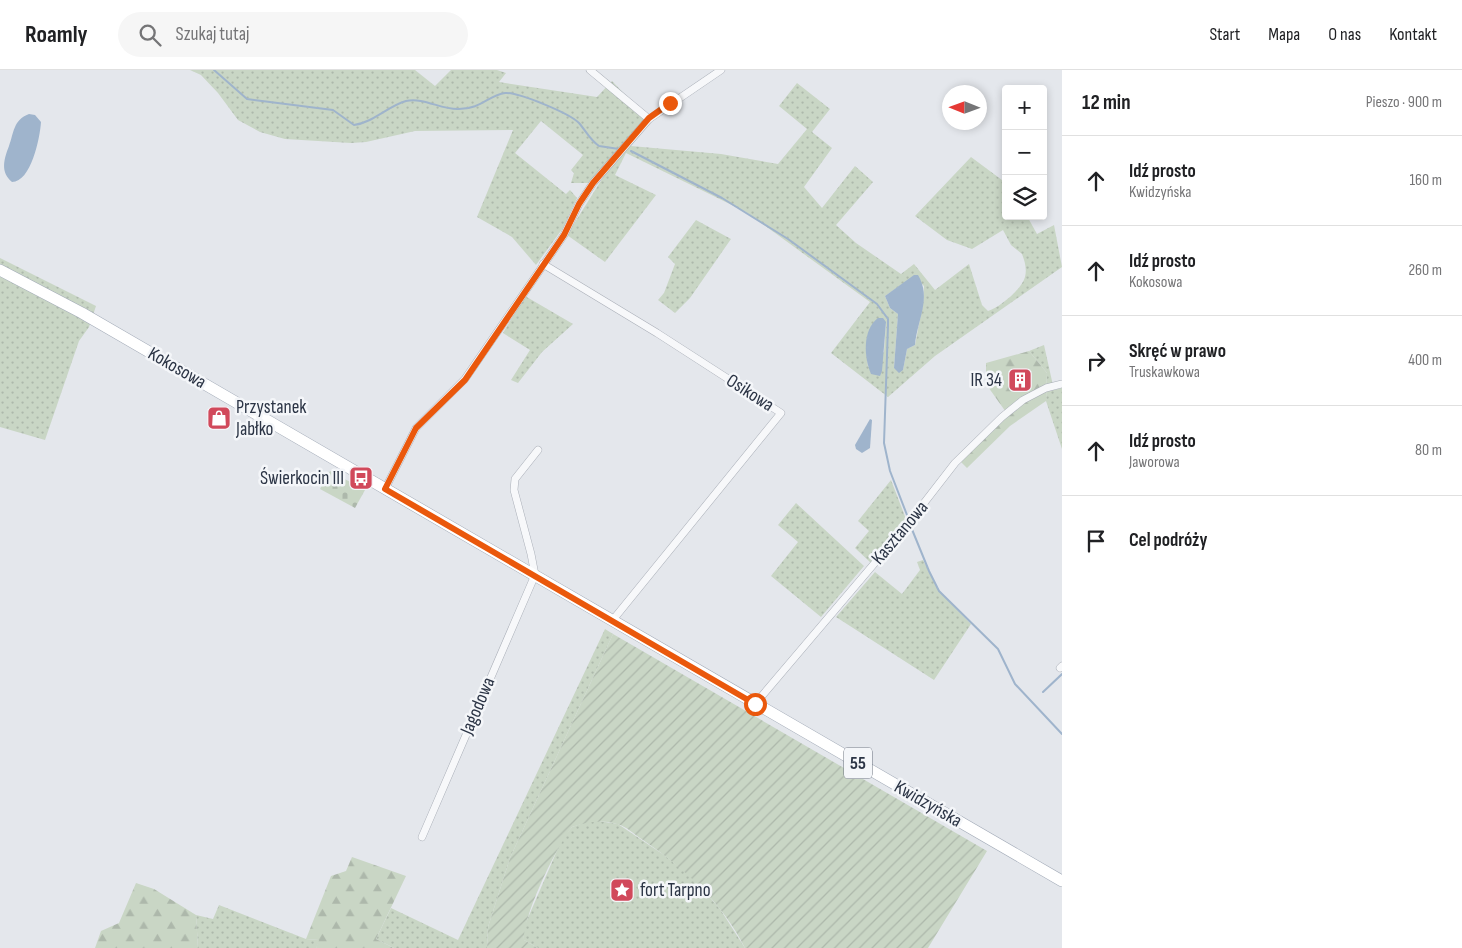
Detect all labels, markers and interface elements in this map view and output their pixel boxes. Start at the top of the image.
search box [118,12,468,57]
text: Roamly [25,20,88,49]
icon: search [136,21,164,49]
text: Szukaj tutaj [176,23,249,46]
text: Start [1209,24,1240,45]
text: Mapa [1268,24,1300,45]
text: O nas [1328,24,1361,45]
text: Kontakt [1389,24,1437,45]
north arrow [942,85,987,130]
map controls [1002,85,1047,220]
button: + [1002,85,1047,130]
text: 12 min [1082,90,1130,115]
route end [659,92,682,115]
text: Pieszo · 900 m [1366,93,1442,112]
button: − [1002,130,1047,175]
text: Idź prosto [1129,160,1196,183]
icon: ahead [1082,167,1110,195]
text: 160 m [1409,171,1442,190]
button: layers [1002,175,1047,220]
text: Kwidzyńska [1129,183,1192,202]
text: Idź prosto [1129,250,1196,273]
icon: ahead [1082,257,1110,285]
text: 260 m [1408,261,1442,280]
text: Kokosowa [1129,273,1182,292]
text: Skręć w prawo [1129,340,1226,363]
street label: Kokosowa [144,342,210,394]
icon: right [1082,347,1110,375]
text: 400 m [1408,351,1442,370]
text: Truskawkowa [1129,363,1200,382]
building icon: IR 34 [1007,367,1033,393]
street label: Osikowa [722,369,778,417]
place label: IR 34 [970,369,1002,392]
place label: Przystanek Jabłko [235,396,307,441]
shop icon: Przystanek Jabłko [206,405,232,431]
text: Idź prosto [1129,430,1196,453]
icon: ahead [1082,437,1110,465]
text: 80 m [1415,441,1442,460]
text: Jaworowa [1129,453,1180,472]
bus stop icon: Świerkocin III [348,465,374,491]
place label: Świerkocin III [260,467,344,490]
street label: Kasztanowa [867,497,933,569]
icon: arrive [1082,527,1110,555]
text: Cel podróży [1129,529,1207,552]
street label: Jagodowa [455,674,500,739]
route start [744,693,767,716]
road number: 55 [844,748,872,778]
street label: Kwidzyńska [890,775,966,833]
place icon: fort Tarpno [609,877,635,903]
place label: fort Tarpno [640,879,711,902]

